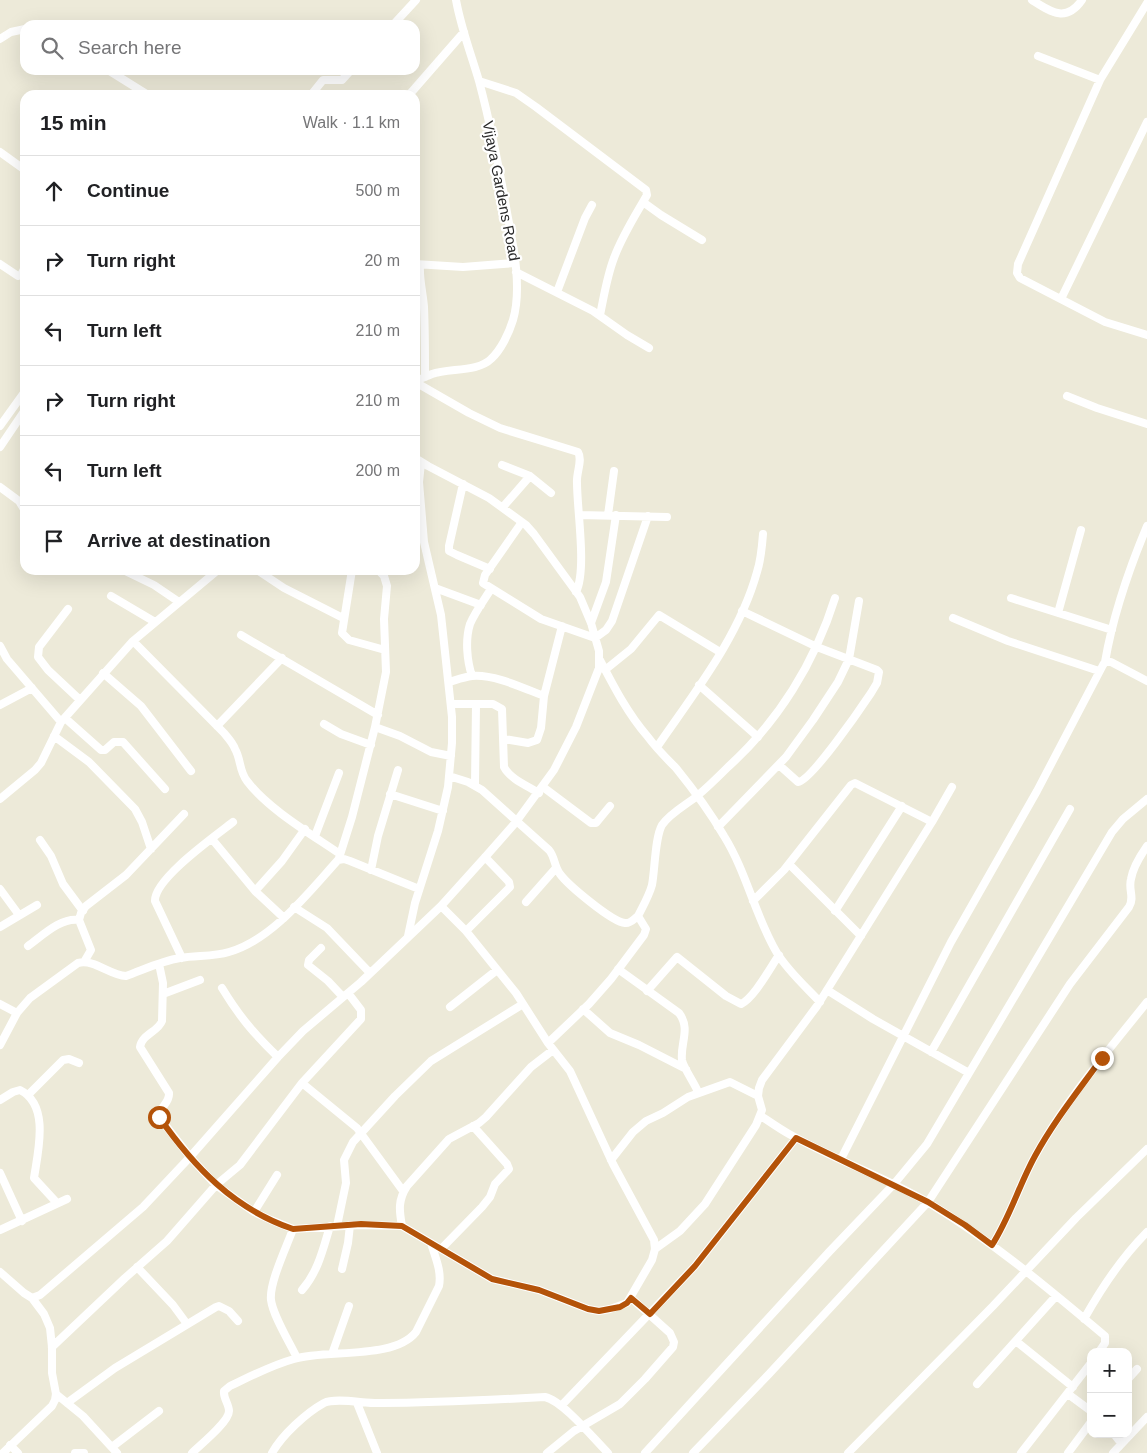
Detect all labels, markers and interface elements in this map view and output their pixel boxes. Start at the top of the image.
search box [20,20,420,75]
icon: search [38,34,66,62]
text: Search here [78,37,182,58]
text: 15 min [40,111,107,134]
text: Walk · 1.1 km [303,114,400,131]
street label: Vijaya Gardens Road [480,119,523,262]
icon: ahead [40,177,68,205]
text: Continue [87,180,169,201]
text: 500 m [356,182,400,199]
icon: right [40,247,68,275]
text: Turn right [87,250,175,271]
text: 20 m [364,252,400,269]
icon: left [40,317,68,345]
text: Turn left [87,320,162,341]
text: 210 m [356,322,400,339]
icon: right [40,387,68,415]
text: Turn right [87,390,175,411]
text: 210 m [356,392,400,409]
icon: left [40,457,68,485]
text: Turn left [87,460,162,481]
text: 200 m [356,462,400,479]
icon: arrive [40,527,68,555]
text: Arrive at destination [87,530,271,551]
route end [1091,1047,1114,1070]
route start [148,1106,171,1129]
map controls [1087,1348,1132,1438]
button: + [1087,1348,1132,1393]
button: − [1087,1393,1132,1438]

